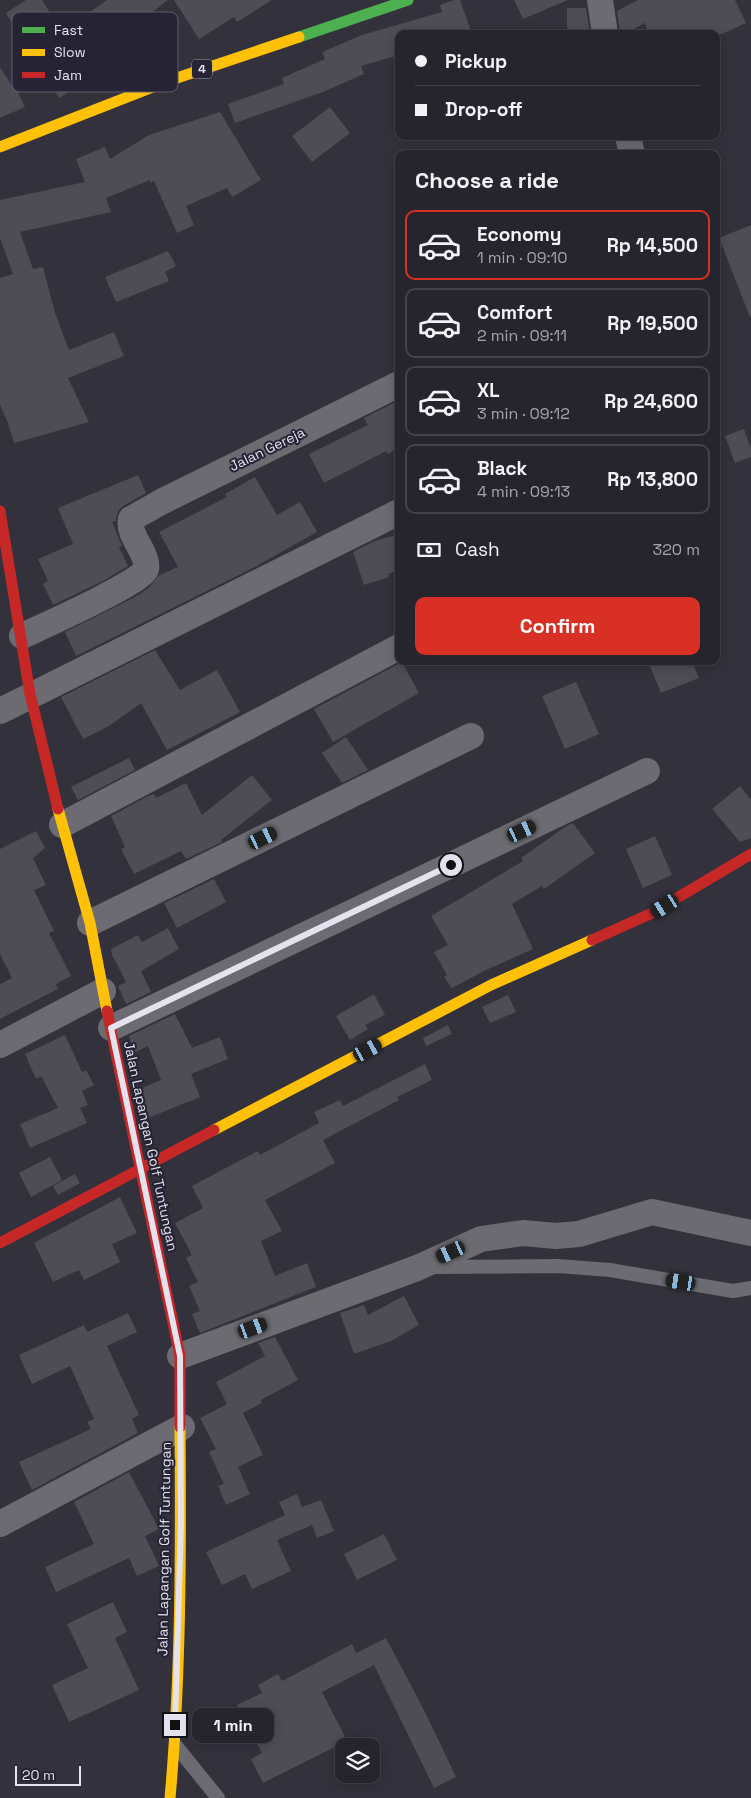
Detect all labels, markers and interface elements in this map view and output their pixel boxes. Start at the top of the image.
legend [12,12,178,92]
text: Fast [54,21,83,39]
text: Slow [54,43,86,61]
text: Pickup [445,49,507,74]
road number: 4 [192,60,212,78]
text: Jam [54,66,82,84]
text: Drop-off [445,97,523,122]
text: Choose a ride [415,166,559,194]
text: Economy [477,222,561,247]
icon: car [417,223,462,268]
text: Rp 14,500 [607,233,698,258]
text: 1 min · 09:10 [477,247,568,268]
text: Comfort [477,300,553,325]
icon: car [417,301,462,346]
text: Rp 19,500 [607,311,698,336]
text: 2 min · 09:11 [477,325,567,346]
text: XL [477,378,500,403]
icon: car [417,379,462,424]
text: Rp 24,600 [604,389,698,414]
text: 3 min · 09:12 [477,403,570,424]
street label: Jalan Gereja [226,423,308,475]
text: Black [477,456,527,481]
icon: car [417,457,462,502]
text: Rp 13,800 [607,467,698,492]
text: 4 min · 09:13 [477,481,570,502]
icon: cash [415,536,443,564]
text: Cash [455,537,500,562]
text: 320 m [653,539,700,560]
button: Confirm [415,597,700,655]
car [505,818,538,844]
car [246,825,279,851]
route start [440,854,462,876]
car [648,892,681,920]
car [351,1036,384,1064]
street label: Jalan Lapangan Golf Tuntungan [120,1039,182,1253]
car [434,1239,467,1265]
car [665,1272,696,1292]
car [236,1316,269,1340]
street label: Jalan Lapangan Golf Tuntungan [153,1442,175,1656]
callout: 1 min [192,1708,275,1742]
route end [164,1714,186,1736]
text: 1 min [213,1715,253,1736]
map controls [335,1738,380,1783]
button: layers [335,1738,380,1783]
scale bar [15,1763,81,1786]
text: 20 m [22,1766,55,1784]

